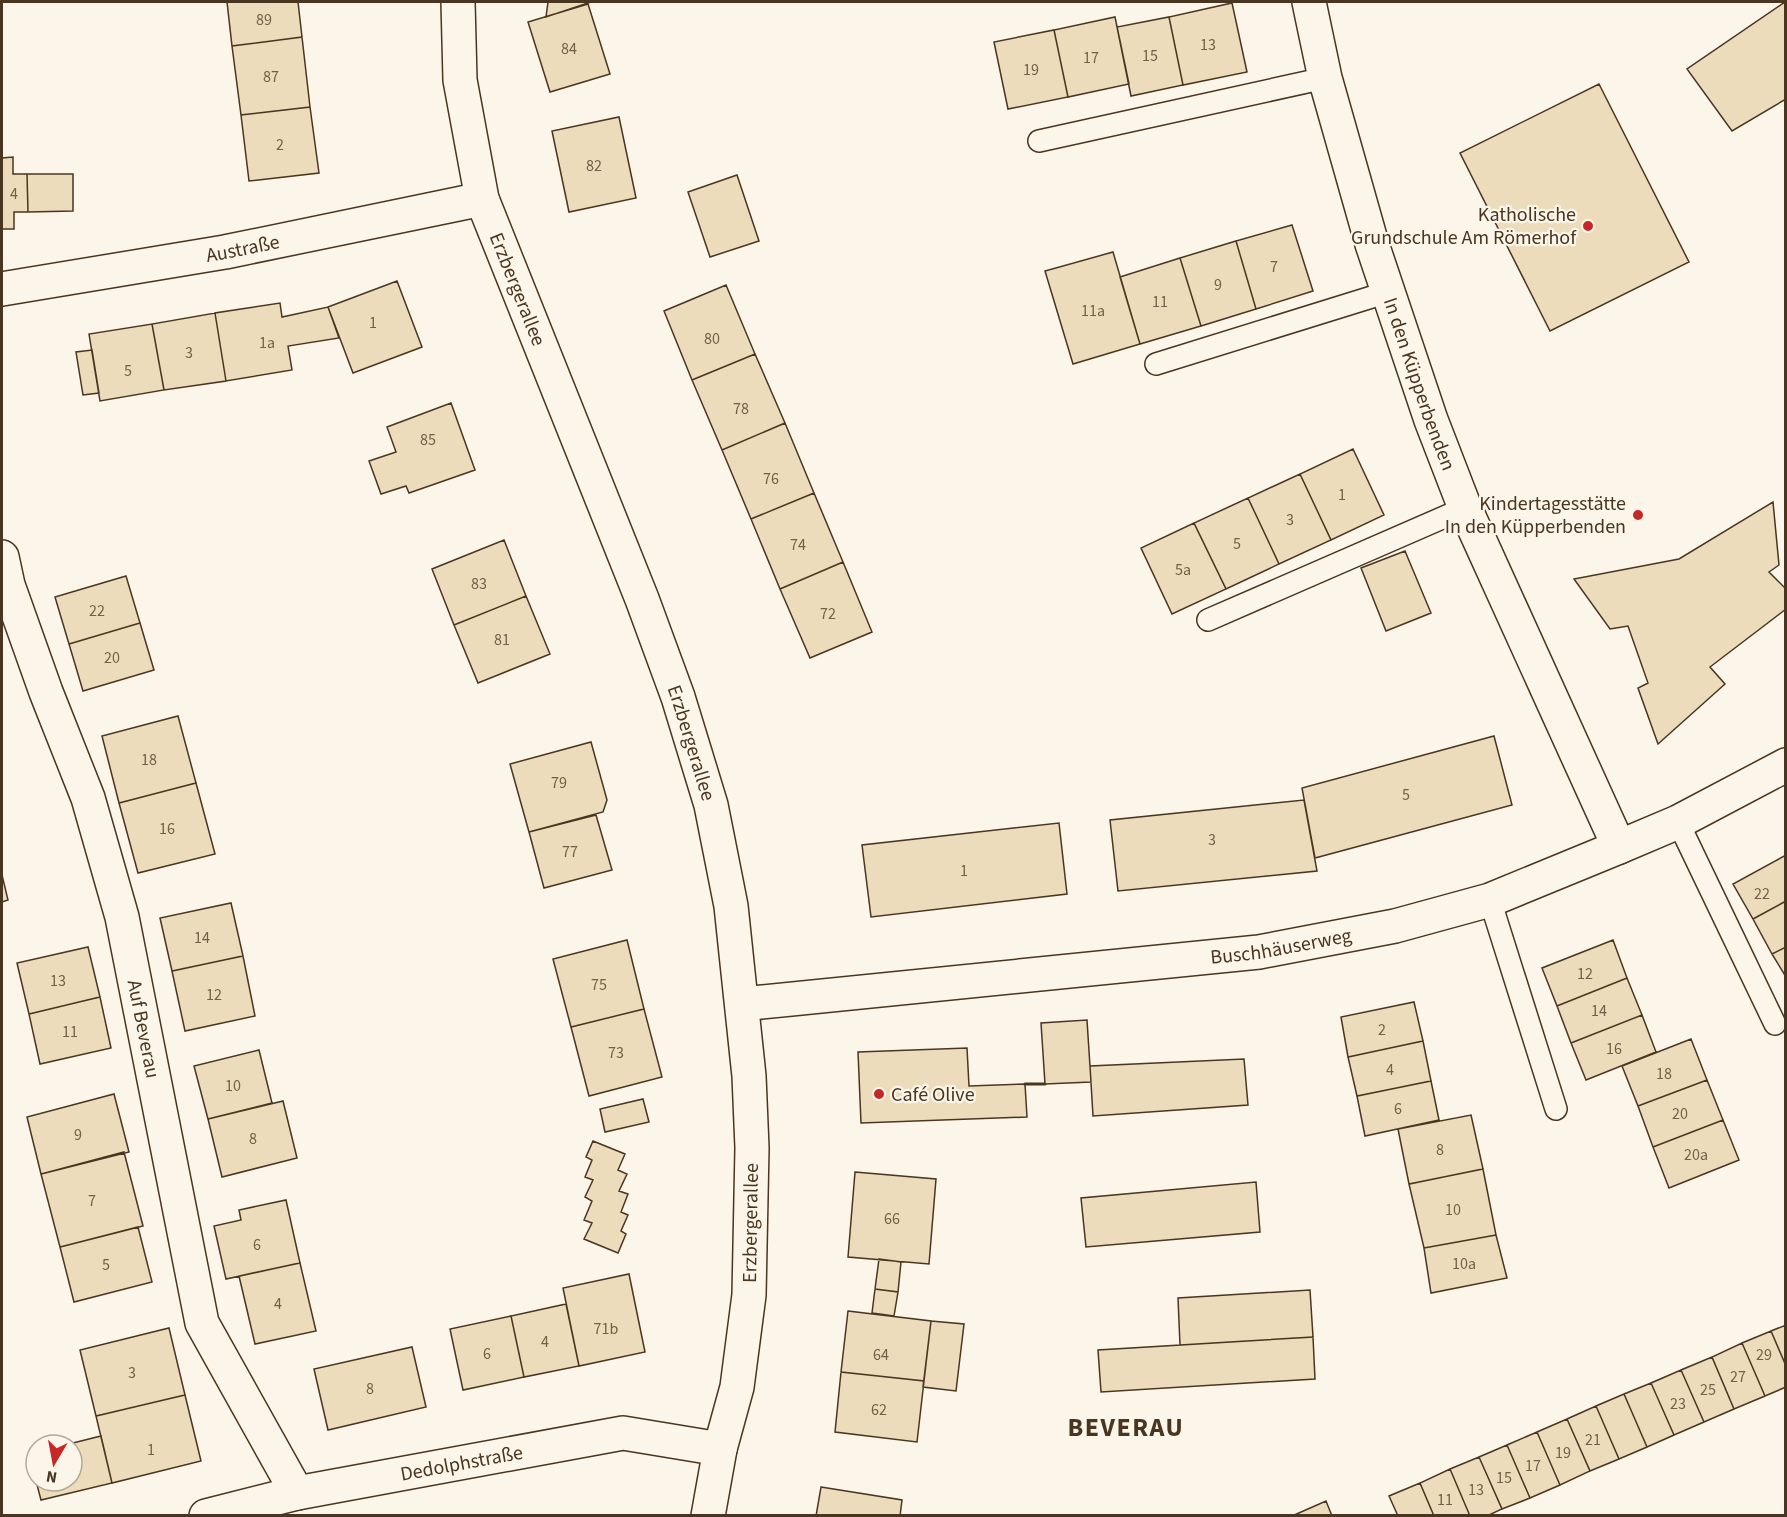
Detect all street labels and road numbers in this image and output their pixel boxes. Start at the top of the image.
street label: Austraße [204,228,282,270]
street label: Erzbergerallee [482,228,552,350]
street label: In den Küpperbenden [1376,294,1462,475]
street label: Erzbergerallee [660,681,722,805]
street label: Buschhäuserweg [1209,922,1354,972]
street label: Auf Beverau [120,977,166,1081]
street label: Erzbergerallee [736,1163,766,1283]
street label: Dedolphstraße [398,1439,525,1489]

